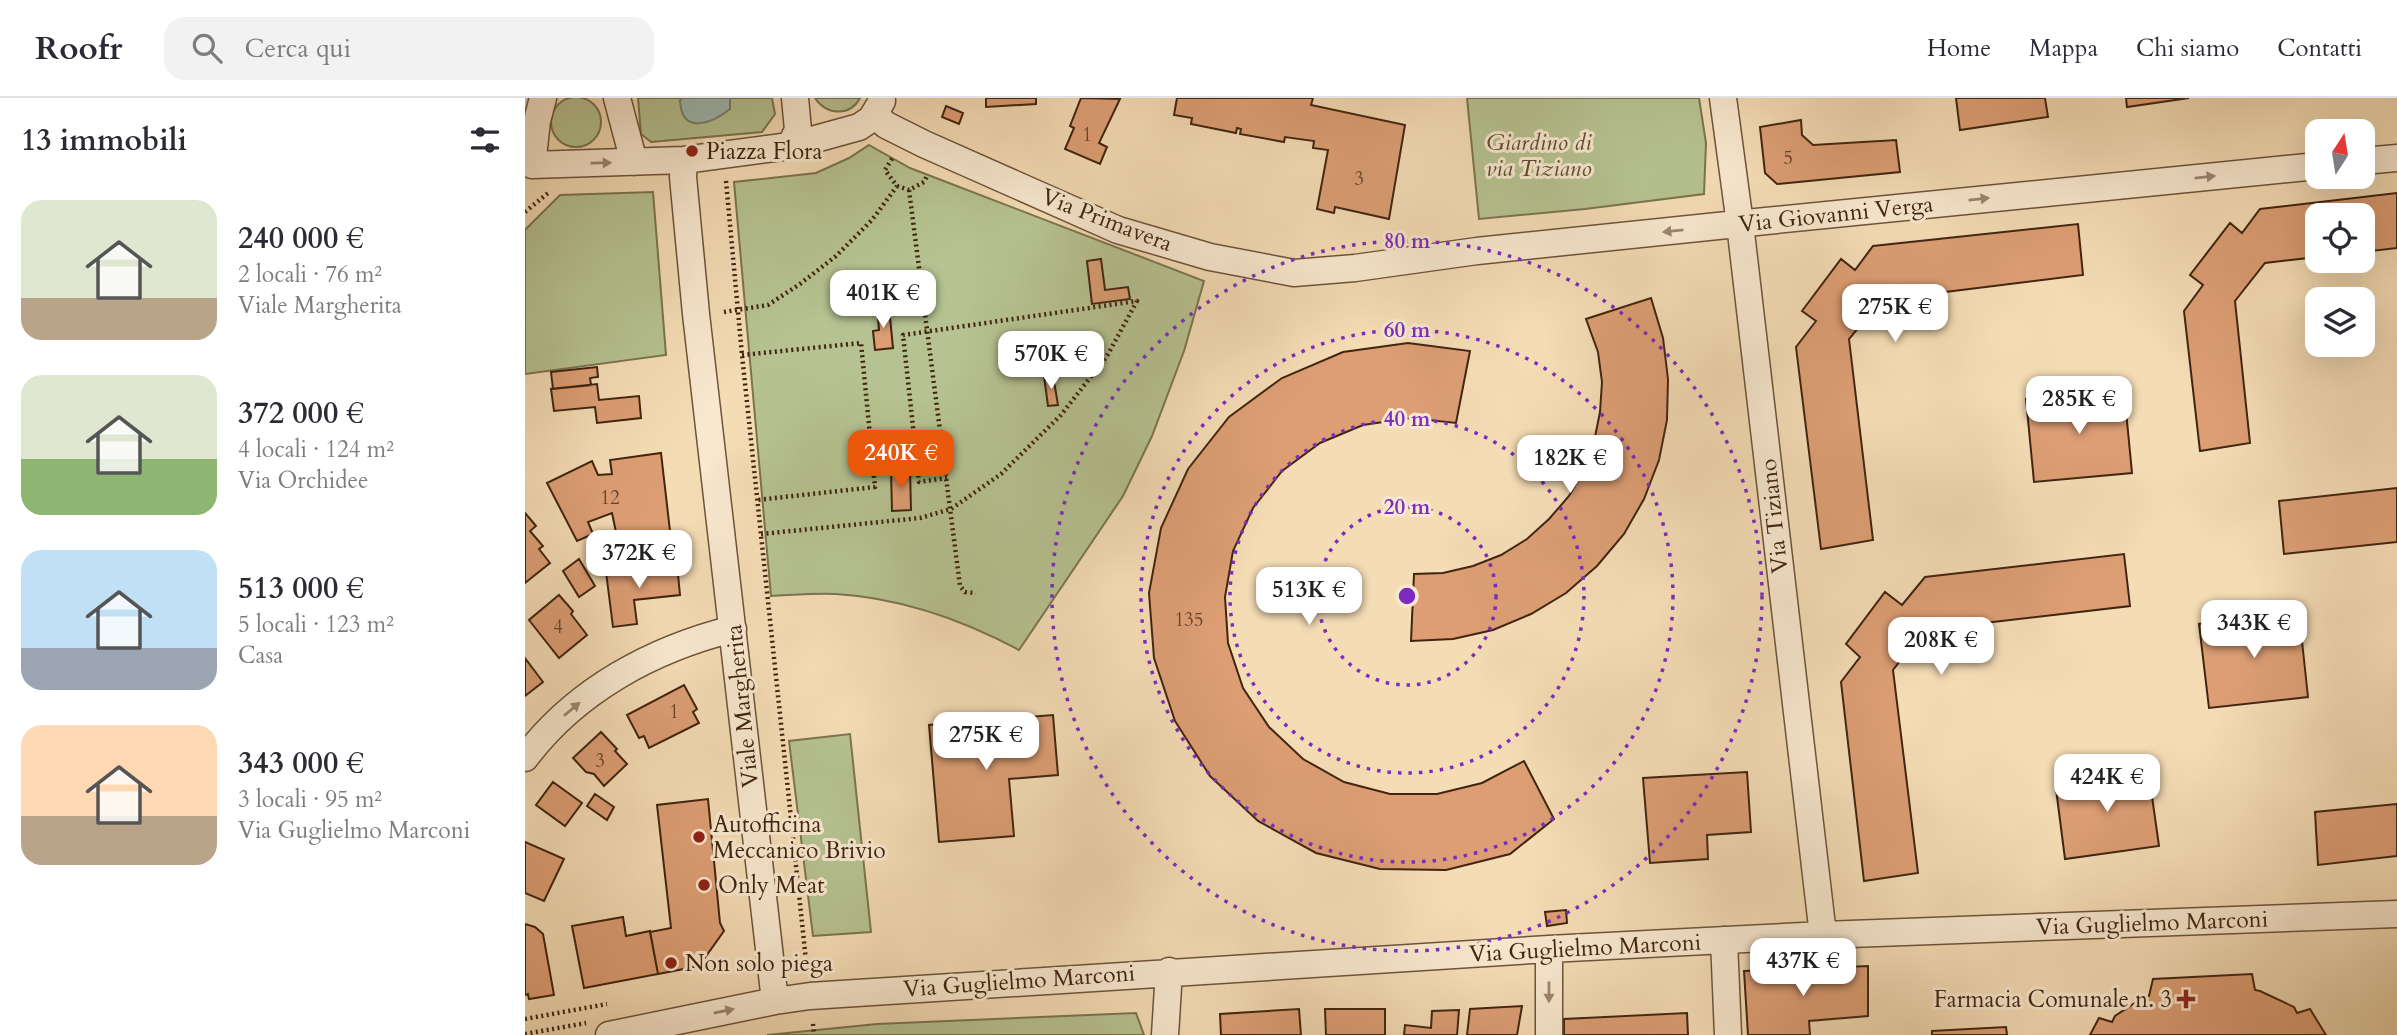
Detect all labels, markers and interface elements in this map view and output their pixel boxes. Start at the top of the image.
search box [164,17,654,80]
text: Roofr [35,26,122,71]
icon: search [188,29,226,67]
text: Cerca qui [244,31,351,66]
text: Home [1927,32,1991,65]
text: Mappa [2029,32,2098,65]
text: Chi siamo [2136,32,2239,65]
text: Contatti [2277,32,2362,65]
north arrow [2305,119,2375,189]
map controls [2305,119,2375,357]
text: 13 immobili [21,120,187,161]
icon: filters [466,121,504,159]
house number: 1 [1082,122,1092,148]
park label: Giardino di via Tiziano [1486,127,1592,184]
place label: Piazza Flora [706,136,822,167]
marker: Piazza Flora [684,143,700,159]
house number: 5 [1783,145,1793,171]
one-way arrow [590,158,612,169]
house number: 3 [1354,166,1364,192]
one-way arrow [2194,171,2216,182]
street label: Via Primavera [1037,181,1177,259]
street label: Via Giovanni Verga [1737,188,1935,240]
one-way arrow [1968,194,1990,205]
button: locate [2305,203,2375,273]
text: 240 000 € [238,218,364,259]
one-way arrow [1661,226,1683,237]
text: 80 m [1384,227,1431,256]
icon: home [77,228,161,312]
text: 2 locali · 76 m² [238,259,382,290]
pin: 401K € [826,271,940,330]
text: 401K € [846,277,920,308]
pin: 275K € [1838,285,1952,344]
button: layers [2305,287,2375,357]
text: Viale Margherita [238,290,402,321]
text: 275K € [1858,291,1932,322]
text: 60 m [1384,316,1431,345]
pin: 570K € [994,331,1108,391]
text: 570K € [1014,338,1088,369]
pin: 285K € [2022,376,2136,436]
text: 285K € [2042,383,2116,414]
text: 372 000 € [238,393,364,434]
icon: home [77,403,161,487]
text: 40 m [1384,405,1431,434]
pin: 240K € [844,430,958,490]
text: 4 locali · 124 m² [238,434,394,465]
pin: 182K € [1513,436,1627,495]
text: 240K € [864,437,938,468]
text: 182K € [1533,442,1607,473]
street label: Via Tiziano [1753,457,1795,575]
text: Via Orchidee [238,465,368,496]
house number: 12 [600,485,620,511]
text: 20 m [1384,493,1431,522]
pin: 372K € [582,531,696,590]
text: 372K € [602,537,676,568]
text: 513 000 € [238,568,364,609]
pin: 513K € [1252,568,1366,627]
text: 513K € [1272,574,1346,605]
icon: home [77,578,161,662]
centre of rings [1395,584,1419,608]
pin: 343K € [2197,601,2311,660]
house number: 135 [1174,607,1204,633]
text: 343K € [2217,607,2291,638]
text: 5 locali · 123 m² [238,609,394,640]
house number: 4 [553,614,563,640]
pin: 208K € [1884,618,1998,677]
street label: Viale Margherita [718,623,766,789]
text: 208K € [1904,624,1978,655]
text: Casa [238,640,283,671]
house number: 1 [669,699,679,725]
one-way arrow [563,701,581,717]
pin: 275K € [929,712,1043,772]
text: 275K € [949,719,1023,750]
text: 343 000 € [238,743,364,784]
house number: 3 [595,748,605,774]
icon: home [77,753,161,837]
pin: 424K € [2050,754,2164,814]
text: 424K € [2070,761,2144,792]
text: 3 locali · 95 m² [238,784,382,815]
place label: Autofficina Meccanico Brivio [713,809,886,866]
text: Via Guglielmo Marconi [238,815,470,846]
marker: Autofficina Meccanico Brivio [691,829,707,845]
place label: Only Meat [718,870,824,901]
marker: Only Meat [696,877,712,893]
street label: Via Guglielmo Marconi [2035,903,2269,943]
street label: Via Guglielmo Marconi [1468,926,1702,970]
pin: 437K € [1746,939,1860,998]
text: 437K € [1766,945,1840,976]
place label: Non solo piega [685,948,833,979]
marker: Non solo piega [663,955,679,971]
street label: Via Guglielmo Marconi [902,957,1136,1005]
one-way arrow [1543,981,1555,1003]
place label: Farmacia Comunale n. 3 [1934,984,2172,1015]
marker: Farmacia Comunale n. 3 [2178,991,2194,1007]
one-way arrow [713,1006,735,1017]

